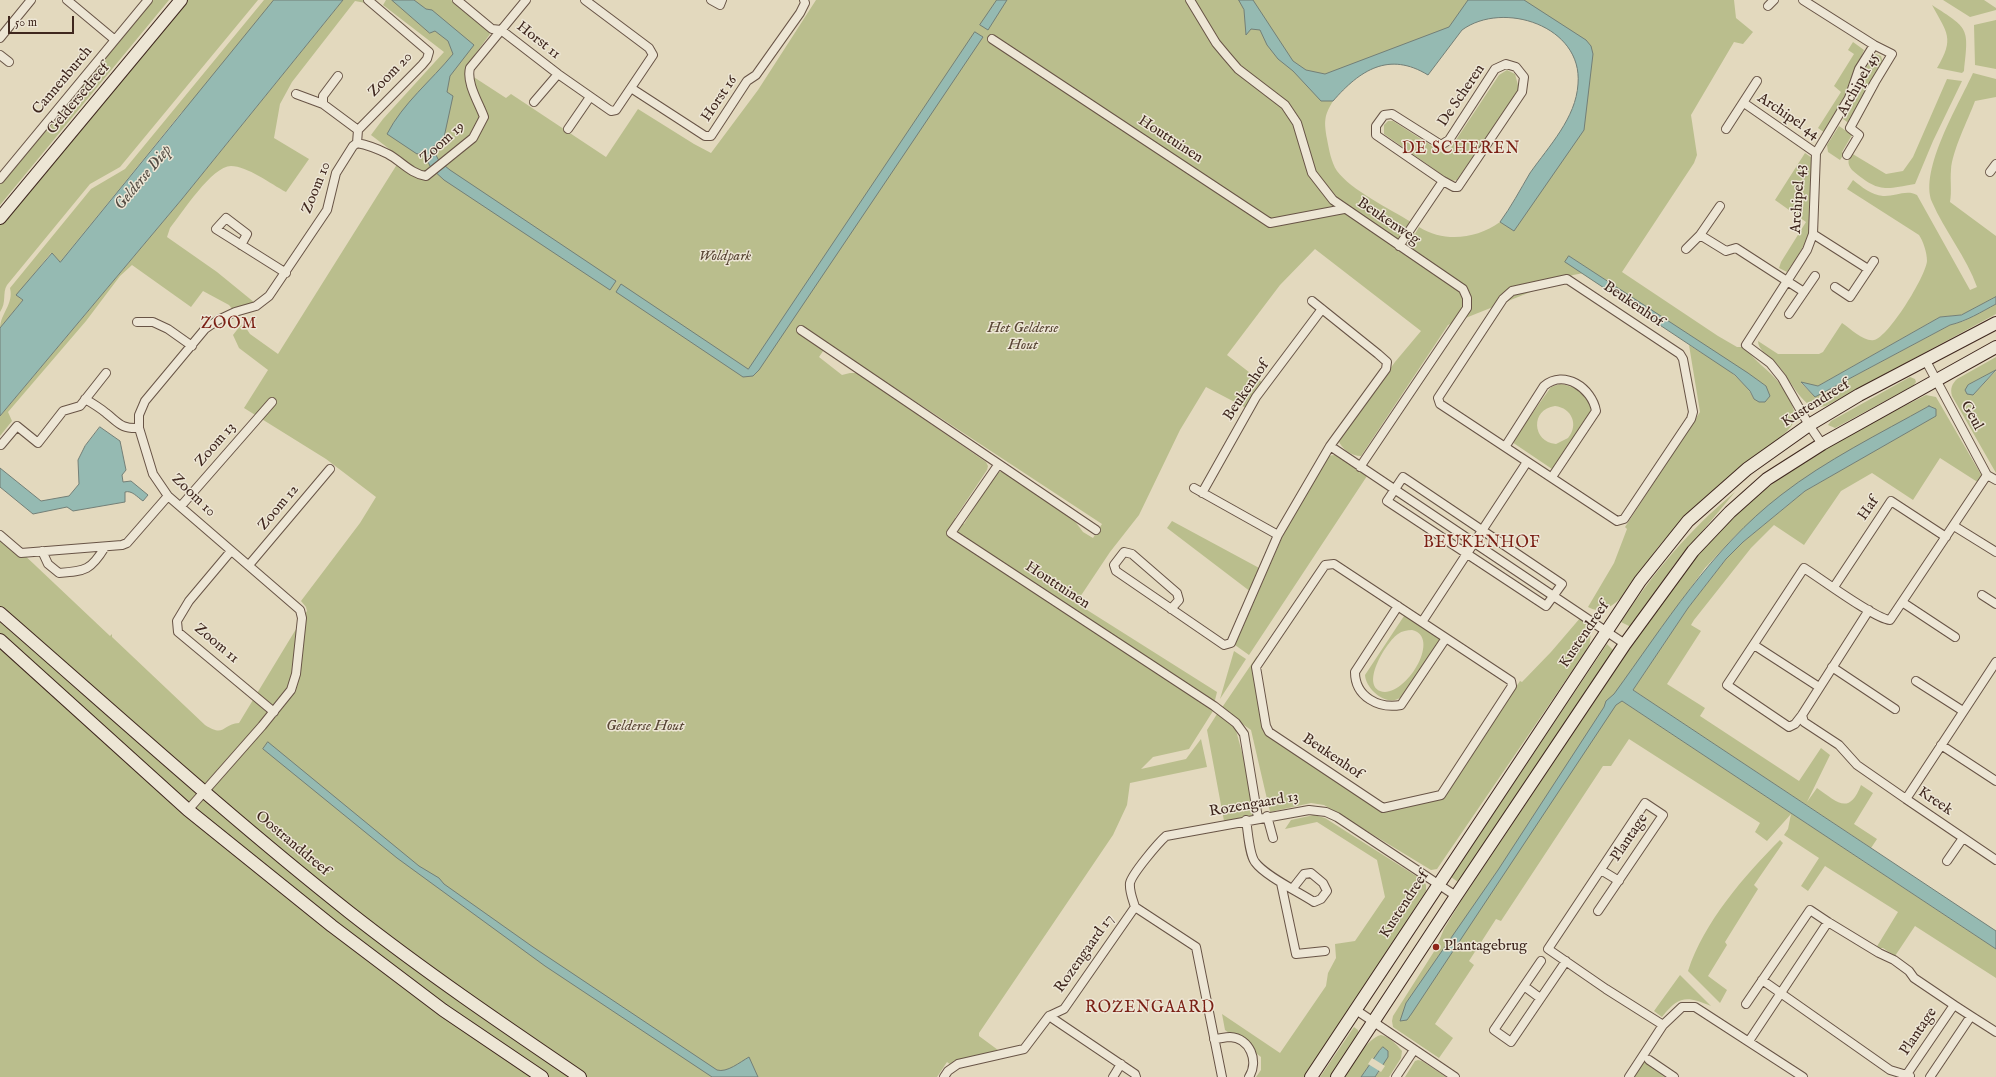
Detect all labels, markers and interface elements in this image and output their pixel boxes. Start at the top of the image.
scale bar [10,8,76,34]
text: 50 m [15,15,37,30]
street label: Horst 11 [512,18,564,64]
street label: Cannenburch [29,43,97,119]
street label: Zoom 20 [365,49,417,101]
street label: Archipel 45 [1834,50,1884,120]
street label: Geldersedreef [44,59,114,139]
street label: De Scheren [1435,61,1489,131]
street label: Horst 16 [698,72,742,126]
street label: Archipel 44 [1753,90,1823,144]
street label: Houttuinen [1134,112,1206,168]
street label: Zoom 19 [417,118,469,168]
district label: DE SCHEREN [1402,140,1520,160]
water label: Gelderse Diep [111,142,177,214]
street label: Zoom 10 [298,159,336,217]
street label: Archipel 43 [1788,164,1810,234]
street label: Beukenweg [1353,194,1423,250]
park label: Woldpark [699,248,751,266]
street label: Beukenhof [1599,278,1667,332]
district label: ZOOM [201,315,257,335]
park label: Het Gelderse Hout [988,320,1058,355]
street label: Beukenhof [1220,357,1274,425]
street label: Kustendreef [1779,376,1853,432]
street label: Geul [1956,398,1986,434]
street label: Zoom 13 [192,419,240,471]
street label: Zoom 10 [167,471,219,521]
street label: Zoom 12 [255,481,303,535]
street label: Haf [1855,494,1883,524]
district label: BEUKENHOF [1423,534,1541,554]
street label: Houttuinen [1021,558,1093,614]
street label: Kustendreef [1556,598,1614,672]
street label: Zoom 11 [190,620,242,668]
park label: Gelderse Hout [606,718,684,736]
street label: Beukenhof [1298,730,1366,784]
street label: Kreek [1914,784,1956,820]
street label: Rozengaard 13 [1208,788,1300,822]
street label: Oostranddreef [251,808,333,880]
street label: Plantage [1607,811,1653,865]
street label: Kustendreef [1377,868,1433,942]
street label: Rozengaard 17 [1051,911,1119,997]
place label: Plantagebrug [1444,938,1527,956]
marker: Plantagebrug [1431,942,1441,952]
district label: ROZENGAARD [1085,999,1215,1019]
street label: Plantage [1896,1005,1942,1059]

